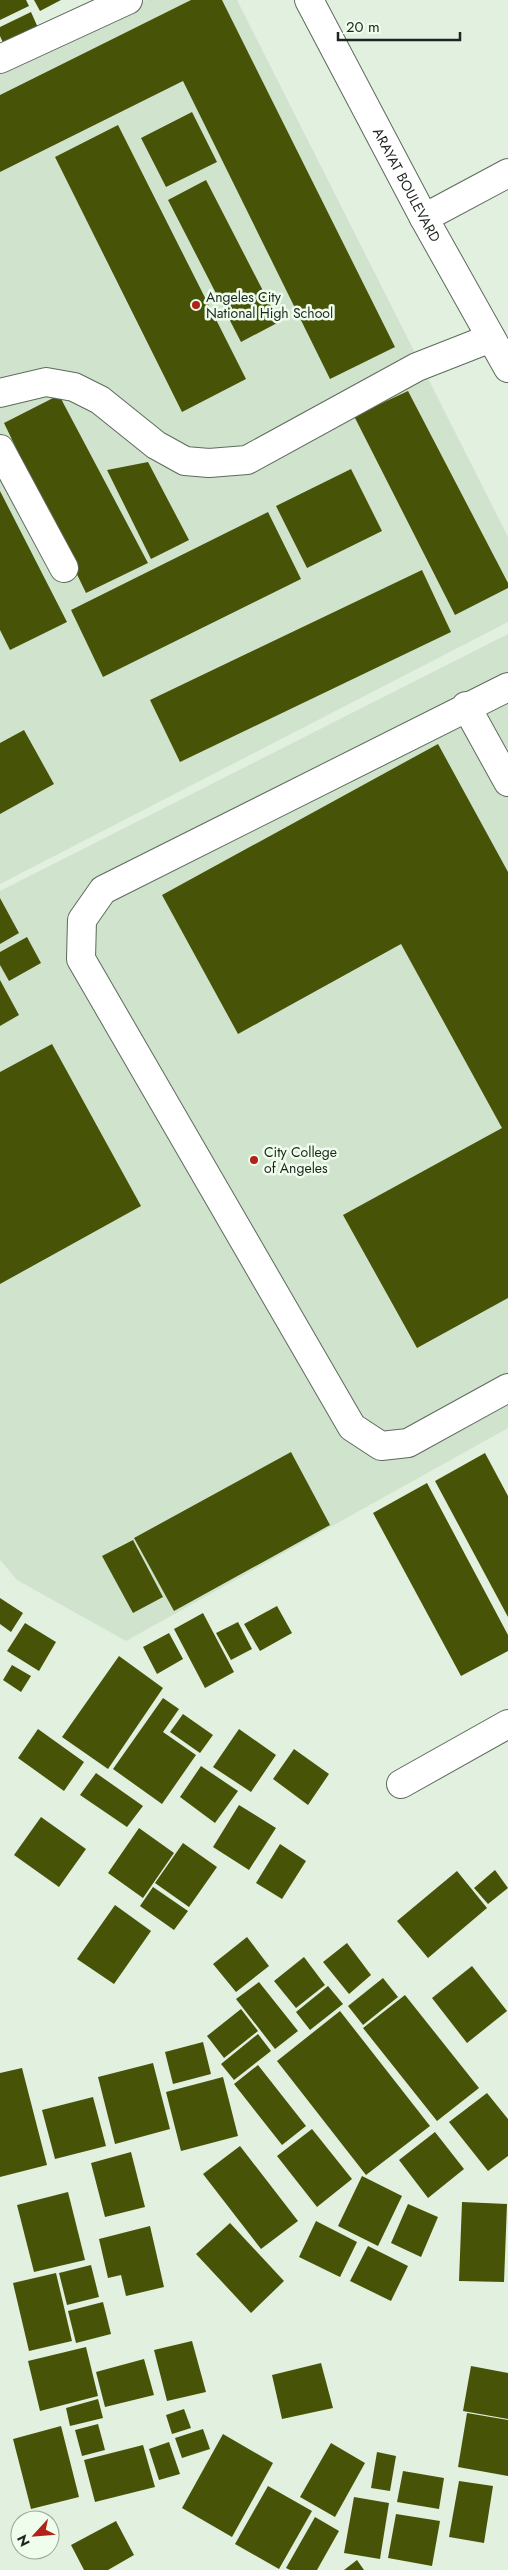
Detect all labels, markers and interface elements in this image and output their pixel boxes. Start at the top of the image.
scale bar [338,10,460,42]
text: 20 m [346,16,380,38]
street label: ARAYAT BOULEVARD [368,124,445,246]
place label: Angeles City National High School [206,287,333,323]
marker: Angeles City National High School [190,299,202,311]
place label: City College of Angeles [264,1142,337,1178]
marker: City College of Angeles [248,1154,260,1166]
north arrow [10,2510,60,2560]
text: N [12,2531,35,2550]

